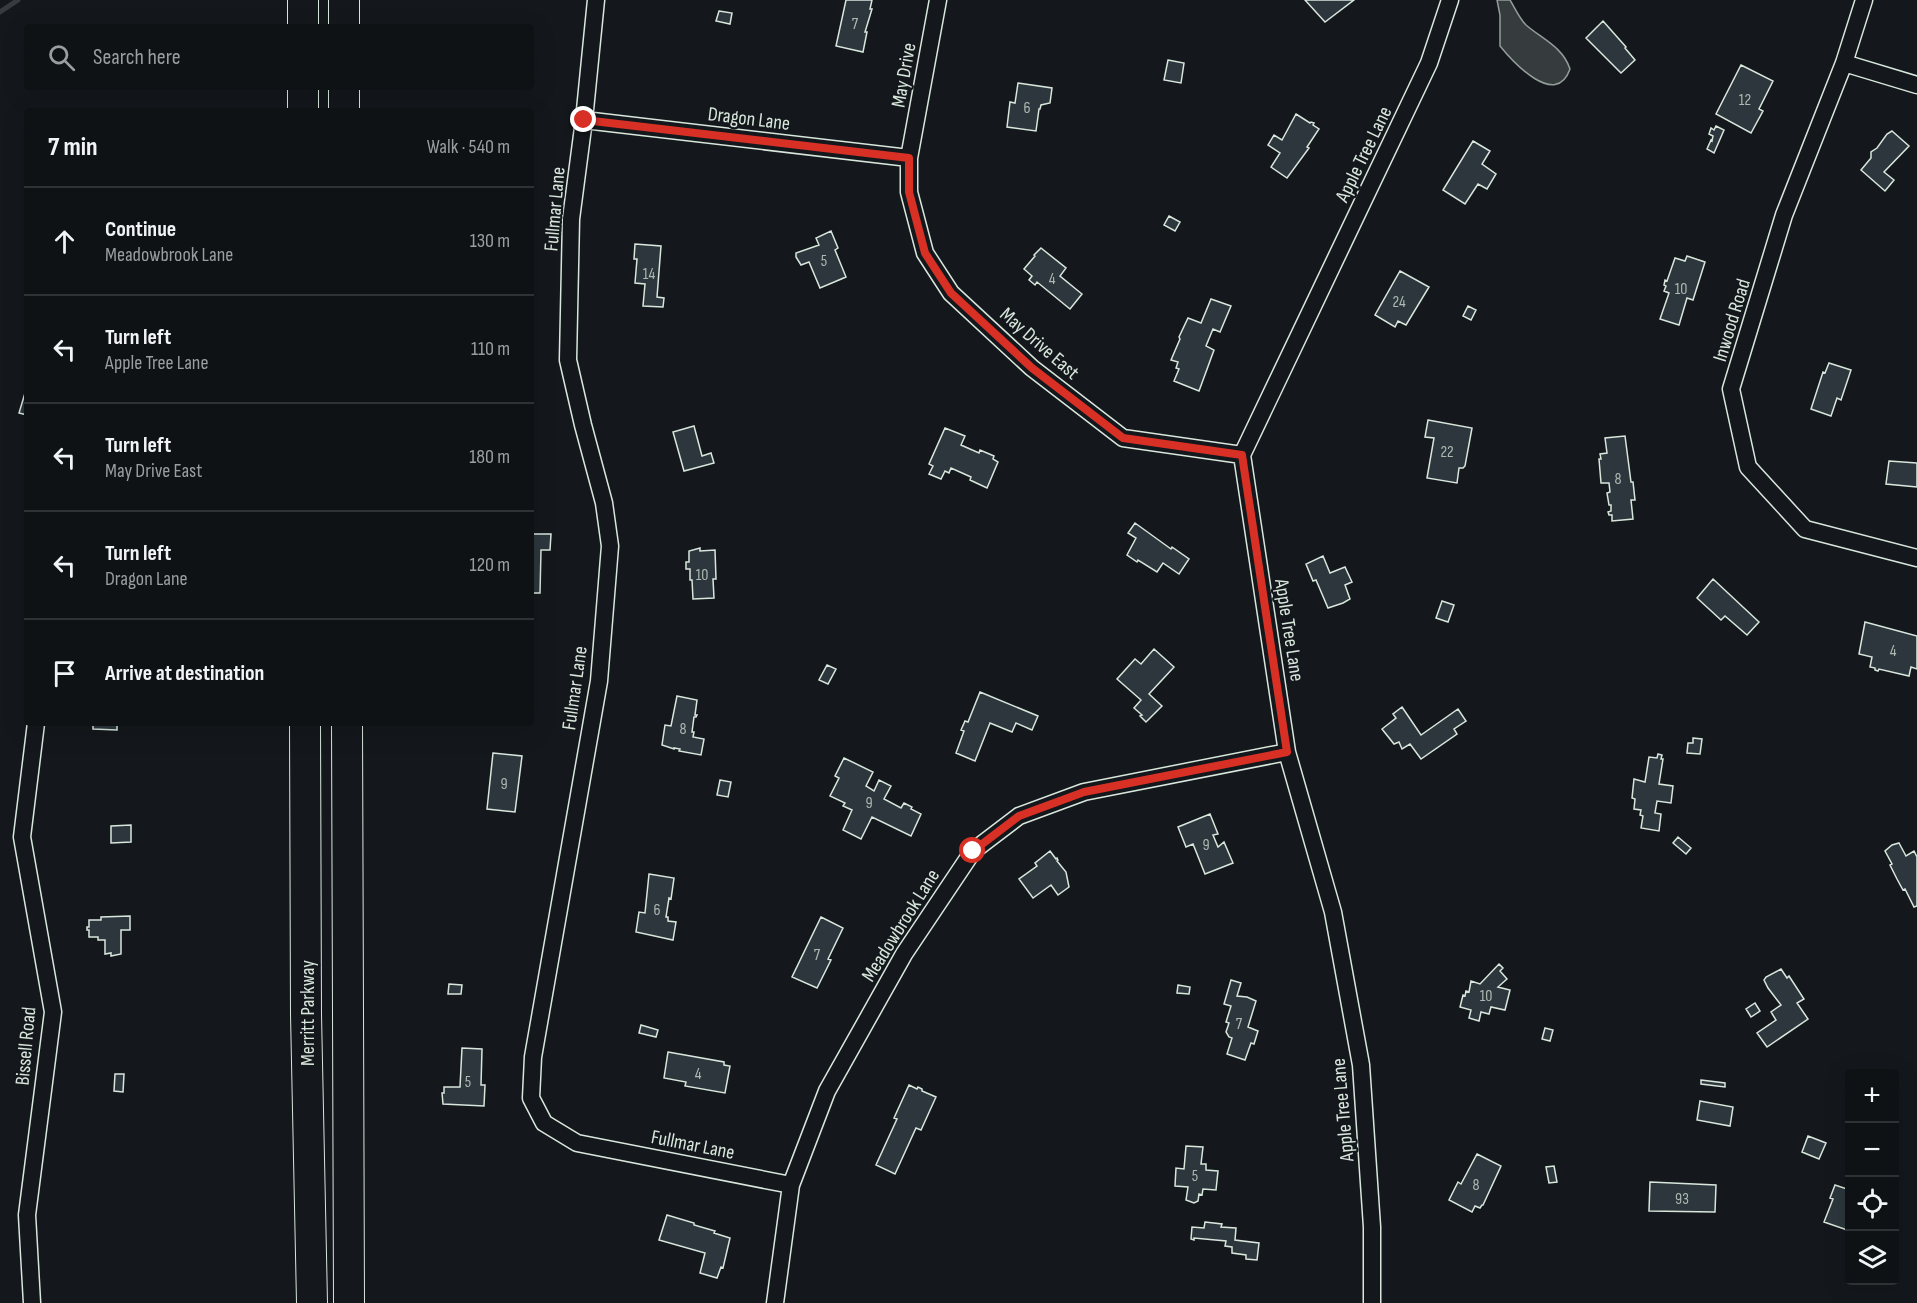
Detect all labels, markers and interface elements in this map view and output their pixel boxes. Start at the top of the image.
house number: 7 [852,15,859,34]
search box [24,24,534,90]
icon: search [45,41,78,74]
street label: May Drive [887,41,921,109]
text: Search here [93,44,180,71]
house number: 12 [1739,91,1751,110]
house number: 6 [1023,99,1031,118]
street label: Dragon Lane [706,102,791,136]
street label: Apple Tree Lane [1330,103,1397,207]
route end [570,106,596,132]
text: 7 min [48,132,97,163]
text: Walk · 540 m [427,135,510,159]
street label: Fullmar Lane [539,166,571,252]
text: Continue [105,216,176,243]
icon: ahead [48,225,81,258]
text: 130 m [470,229,510,253]
text: Meadowbrook Lane [105,243,233,267]
house number: 5 [821,252,827,271]
house number: 14 [643,265,655,284]
house number: 4 [1049,270,1056,289]
street label: Inwood Road [1708,276,1756,365]
house number: 10 [1675,280,1687,299]
house number: 24 [1392,293,1406,312]
street label: May Drive East [995,303,1084,385]
text: Turn left [105,324,171,351]
icon: left [48,333,81,366]
text: 110 m [471,337,510,361]
text: Apple Tree Lane [105,351,208,375]
text: Turn left [105,432,171,459]
icon: left [48,441,81,474]
house number: 22 [1440,443,1454,462]
text: 180 m [469,445,510,469]
text: May Drive East [105,459,202,483]
house number: 8 [1614,470,1622,489]
text: Turn left [105,540,171,567]
icon: left [48,549,81,582]
text: 120 m [470,553,510,577]
house number: 10 [696,566,708,585]
text: Dragon Lane [105,567,188,591]
street label: Apple Tree Lane [1269,576,1309,683]
house number: 4 [1890,642,1897,661]
street label: Fullmar Lane [557,645,593,732]
icon: arrive [48,657,81,690]
text: Arrive at destination [105,660,264,687]
house number: 8 [679,720,687,739]
house number: 9 [500,775,508,794]
house number: 9 [865,794,873,813]
house number: 9 [1202,836,1210,855]
route start [959,837,985,863]
street label: Meadowbrook Lane [857,865,945,986]
house number: 6 [653,901,661,920]
house number: 7 [814,946,821,965]
street label: Merritt Parkway [296,960,320,1066]
house number: 10 [1480,987,1492,1006]
street label: Bissell Road [11,1006,41,1086]
house number: 7 [1236,1015,1243,1034]
street label: Apple Tree Lane [1327,1057,1360,1163]
house number: 4 [695,1065,702,1084]
map controls [1845,1069,1899,1285]
button: + [1845,1069,1899,1123]
house number: 5 [465,1073,471,1092]
button: − [1845,1123,1899,1177]
street label: Fullmar Lane [649,1125,737,1165]
house number: 5 [1192,1167,1198,1186]
house number: 8 [1472,1176,1480,1195]
button: locate [1845,1177,1899,1231]
house number: 93 [1675,1190,1689,1209]
button: layers [1845,1231,1899,1285]

